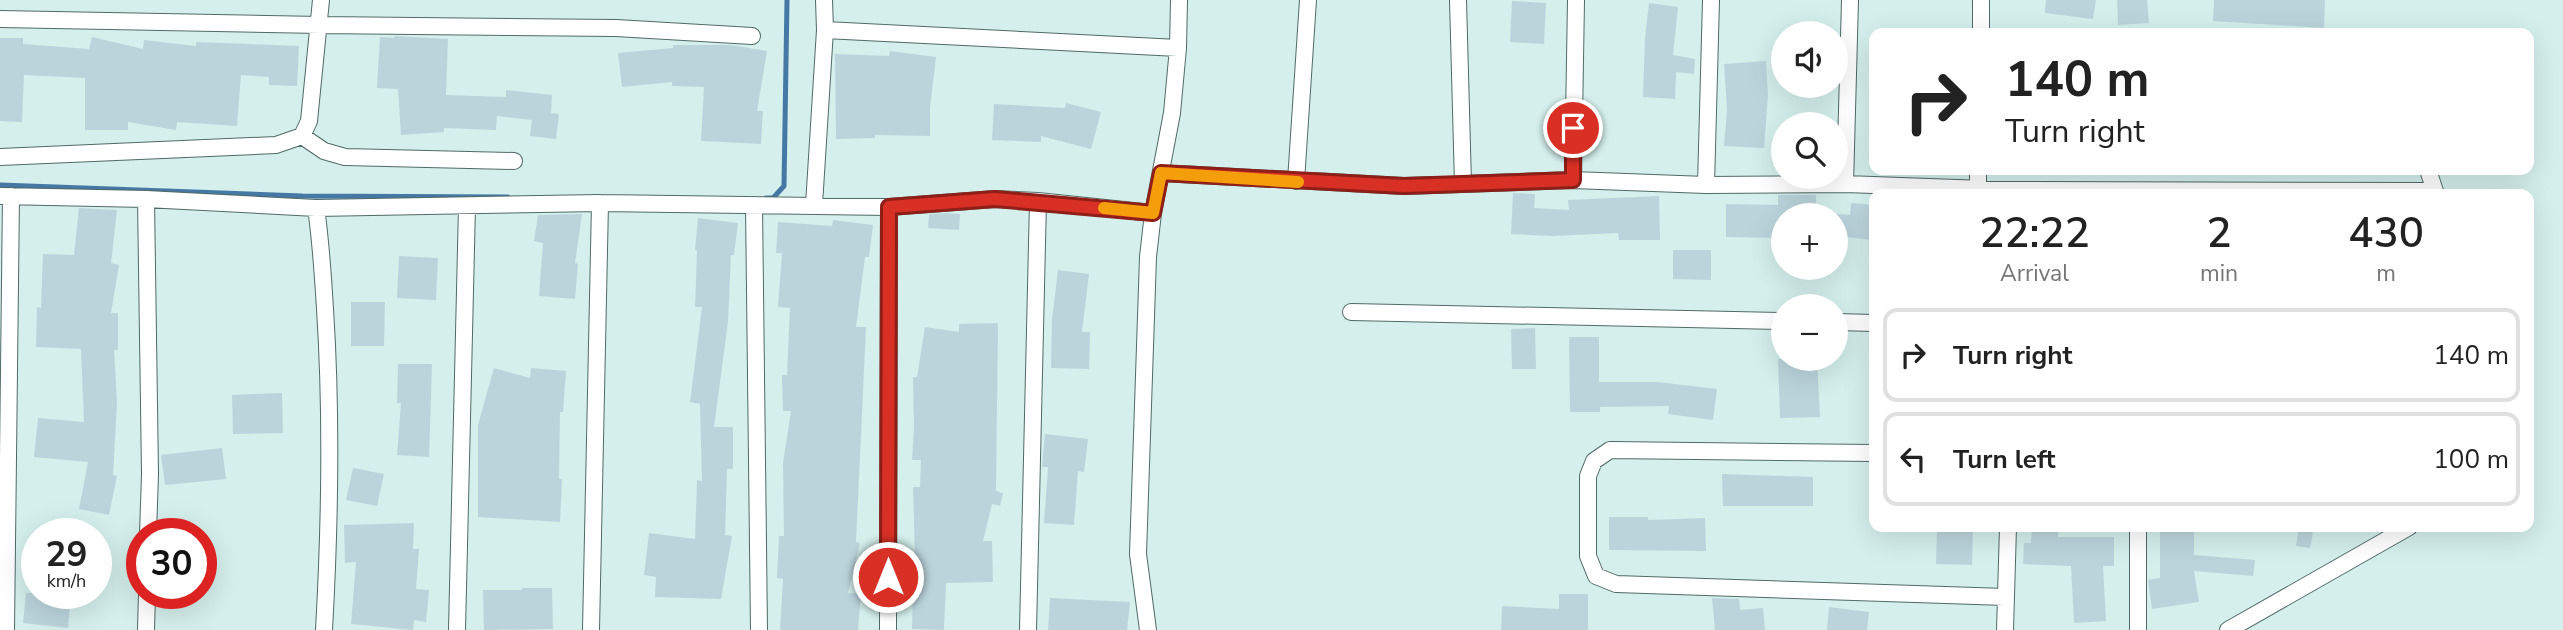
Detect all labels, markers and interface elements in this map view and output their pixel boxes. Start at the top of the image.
map controls [1771,21,1848,371]
button: sound [1771,21,1848,98]
text: 140 m [2005,46,2149,113]
icon: right [1890,56,1981,147]
pin [1543,98,1603,158]
icon: arrive [1554,109,1592,147]
text: Turn right [2005,110,2145,153]
button: search [1771,112,1848,189]
button: + [1771,203,1848,280]
text: 22:22 [1979,205,2090,262]
text: 2 [2206,205,2232,262]
text: 430 [2348,205,2424,262]
text: Arrival [2000,258,2069,289]
text: min [2200,258,2238,289]
text: m [2376,258,2396,289]
button: − [1771,294,1848,371]
icon: right [1894,336,1932,374]
text: Turn right [1953,338,2072,373]
text: 140 m [2433,338,2509,373]
icon: left [1894,440,1932,478]
text: Turn left [1953,442,2056,477]
text: 100 m [2433,442,2509,477]
speed limit sign: 30 [126,518,217,609]
text: 29 [45,531,88,578]
position arrow [851,540,925,614]
text: km/h [47,569,86,593]

